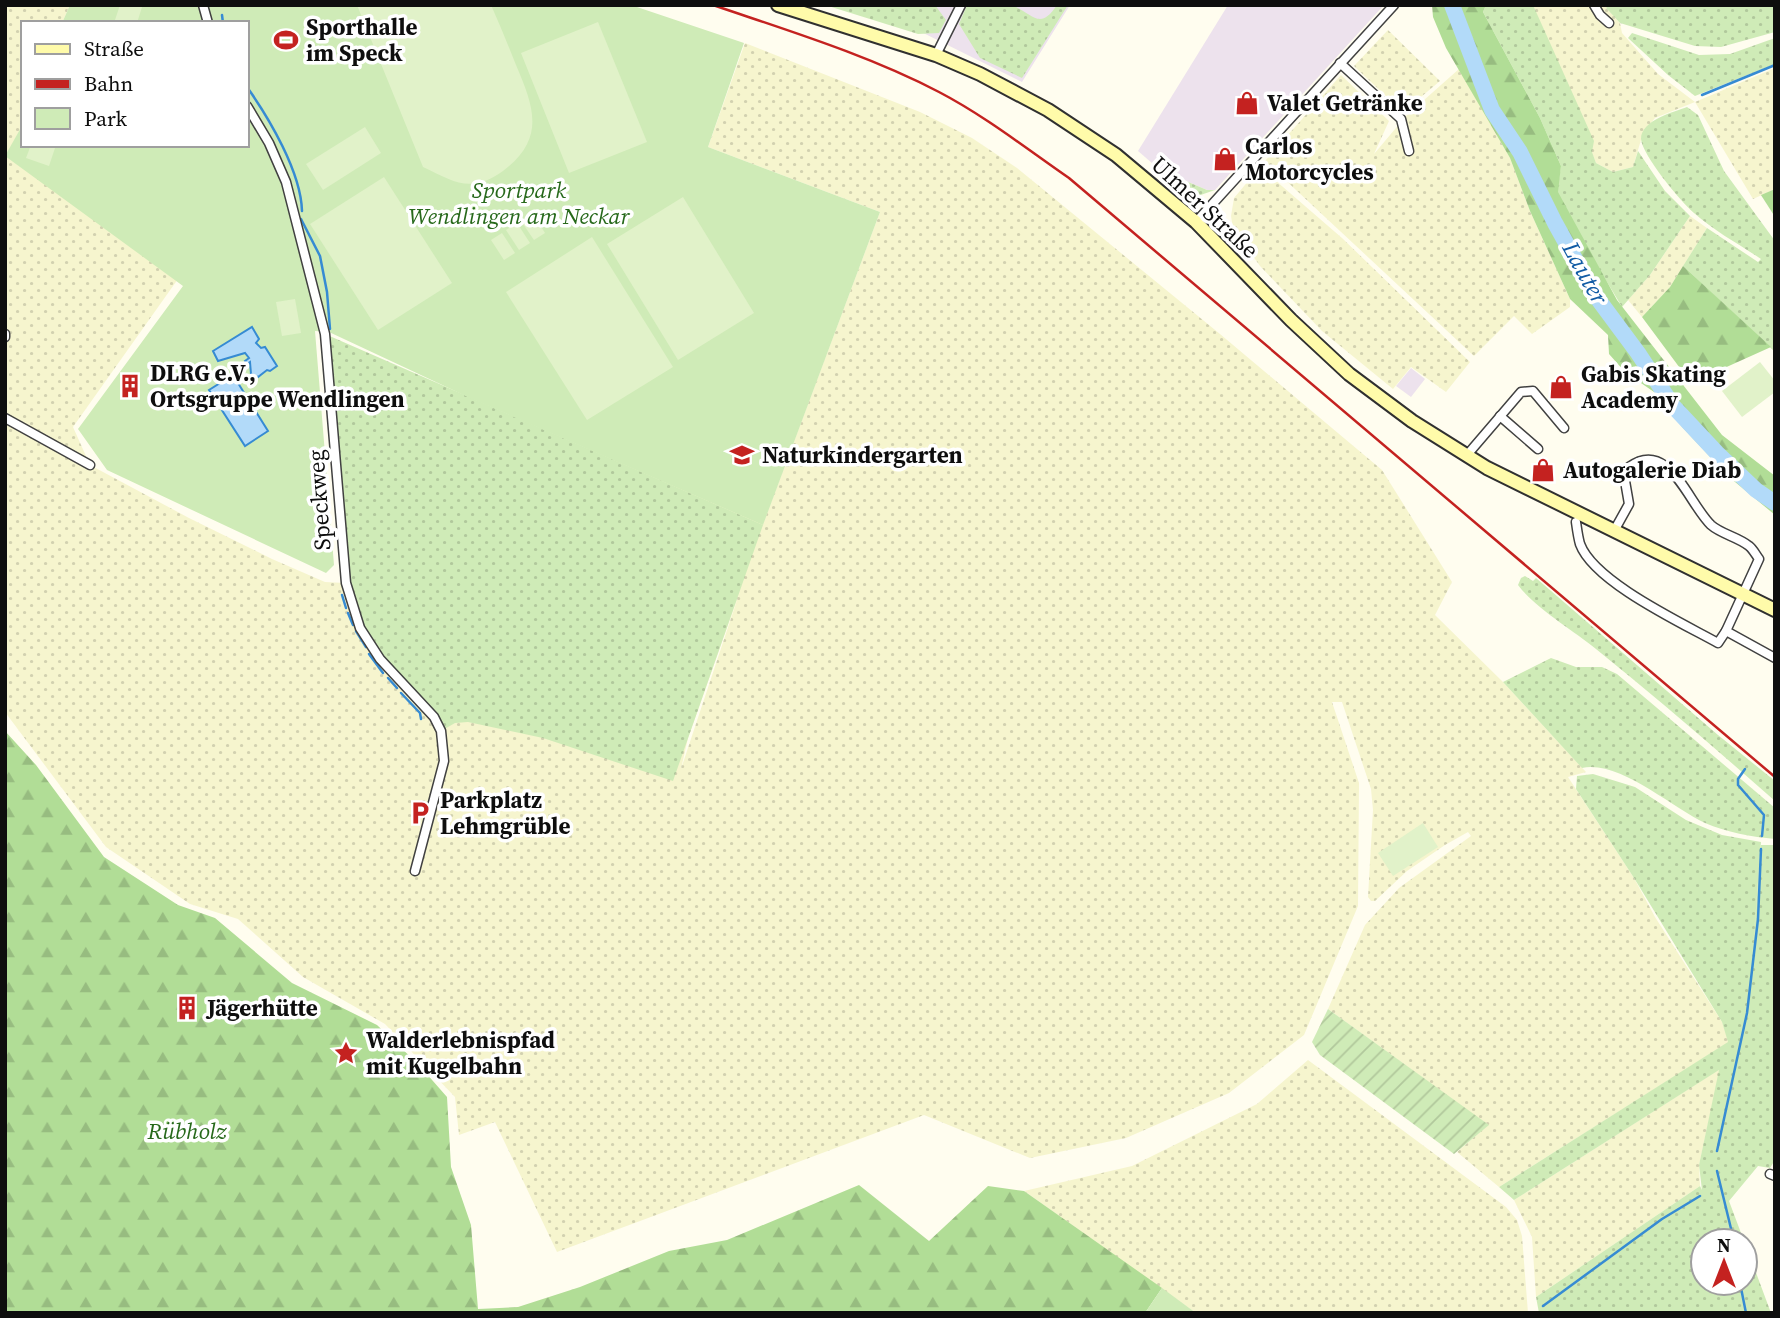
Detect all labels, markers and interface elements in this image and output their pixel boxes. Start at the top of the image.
place label: Sporthalle im Speck [306,11,418,69]
legend [21,21,248,147]
sports icon: Sporthalle im Speck [272,26,300,54]
text: Straße [84,34,144,63]
text: Bahn [84,69,134,98]
place label: Valet Getränke [1267,87,1423,119]
shop icon: Valet Getränke [1233,89,1261,117]
text: Park [84,104,128,133]
place label: Carlos Motorcycles [1245,130,1374,188]
shop icon: Carlos Motorcycles [1211,145,1239,173]
street label: Ulmer Straße [1144,149,1266,265]
park label: Sportpark Wendlingen am Neckar [408,174,631,232]
water label: Lauter [1554,235,1617,311]
place label: DLRG e.V., Ortsgruppe Wendlingen [150,357,405,415]
place label: Gabis Skating Academy [1581,358,1726,416]
building icon: DLRG e.V., Ortsgruppe Wendlingen [116,372,144,400]
shop icon: Gabis Skating Academy [1547,373,1575,401]
place label: Naturkindergarten [762,439,963,471]
school or university icon: Naturkindergarten [728,441,756,469]
street label: Speckweg [300,448,338,551]
place label: Autogalerie Diab [1563,454,1741,486]
shop icon: Autogalerie Diab [1529,456,1557,484]
place label: Parkplatz Lehmgrüble [440,784,571,842]
parking icon: Parkplatz Lehmgrüble [406,799,434,827]
place label: Jägerhütte [205,992,318,1024]
building icon: Jägerhütte [173,994,201,1022]
place label: Walderlebnispfad mit Kugelbahn [366,1024,555,1082]
place icon: Walderlebnispfad mit Kugelbahn [332,1039,360,1067]
park label: Rübholz [146,1115,228,1147]
north arrow [1689,1227,1759,1297]
text: N [1717,1232,1731,1258]

